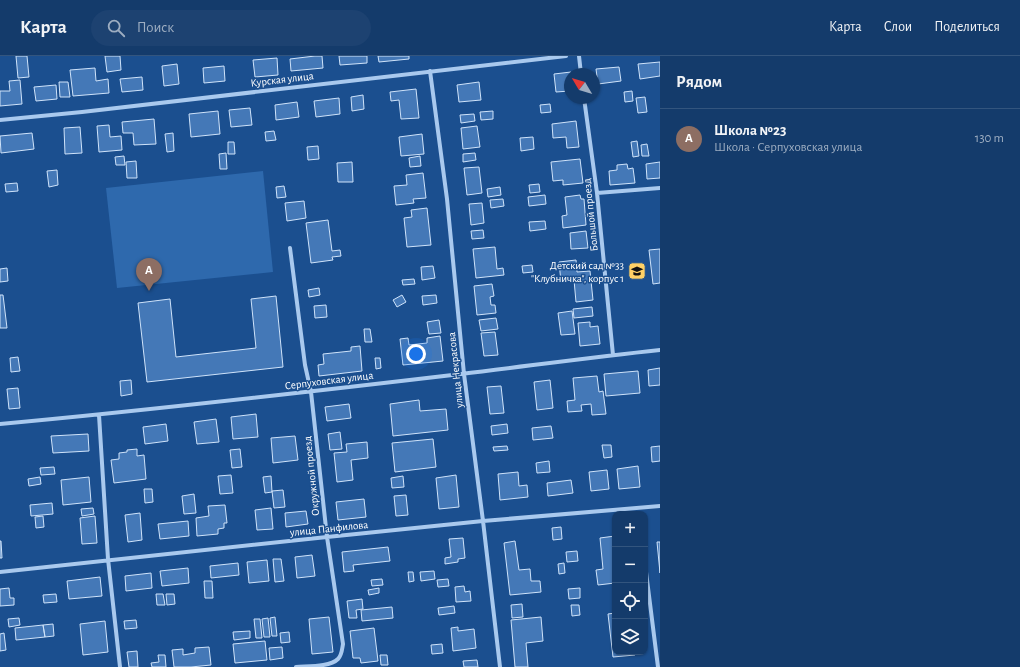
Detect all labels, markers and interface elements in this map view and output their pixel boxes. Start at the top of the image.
search box [91,10,371,46]
icon: search [105,17,127,39]
text: Карта [20,18,67,37]
text: Поиск [137,20,174,35]
text: Карта [829,20,862,34]
text: Слои [884,20,912,34]
text: Поделиться [934,20,1000,34]
north arrow [564,68,600,104]
street label: Курская улица [250,70,314,89]
text: Рядом [676,73,722,90]
text: Школа №23 [714,123,787,138]
text: A [685,132,693,145]
text: 130 m [975,132,1004,145]
text: Школа · Серпуховская улица [714,141,862,154]
street label: Большой проезд [581,177,600,252]
pin: A [136,258,162,291]
place label: Детский сад №33 "Клубничка", корпус 1 [531,260,624,284]
school or university icon: Детский сад №33 "Клубничка", корпус 1 [627,261,647,281]
street label: улица Некрасова [446,332,465,409]
your location [406,344,426,364]
street label: Серпуховская улица [284,370,374,391]
street label: Окружной проезд [302,435,321,516]
map controls [612,511,648,655]
button: + [612,511,648,547]
street label: улица Панфилова [288,519,369,538]
button: − [612,547,648,583]
button: locate [612,583,648,619]
button: layers [612,619,648,655]

